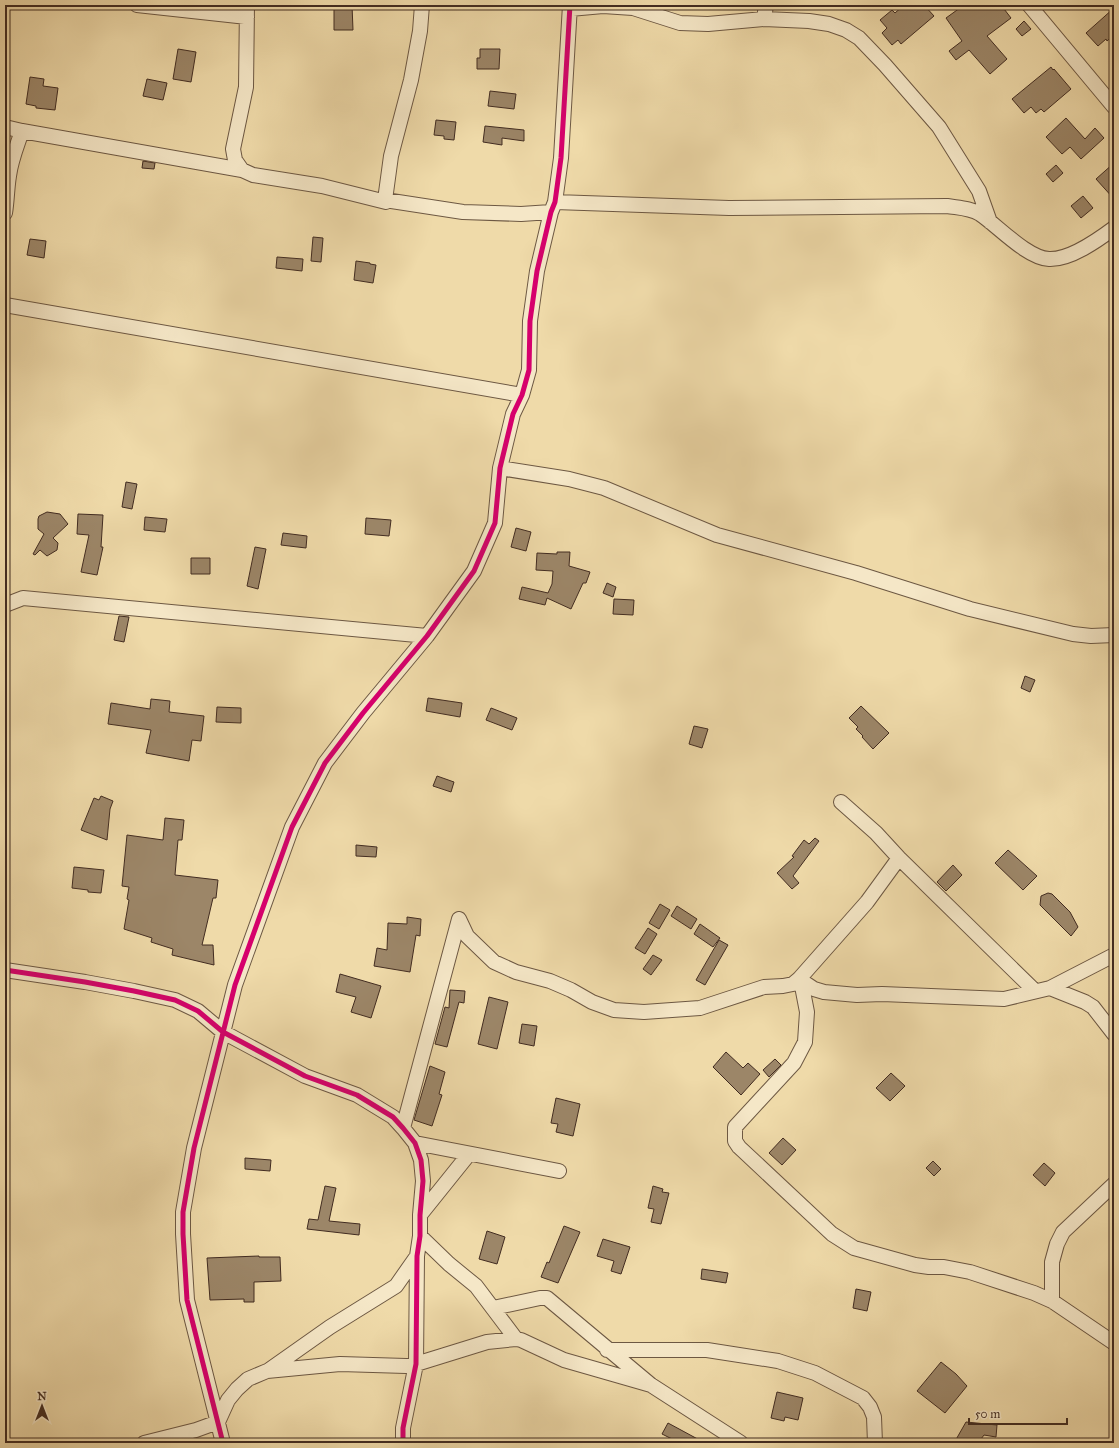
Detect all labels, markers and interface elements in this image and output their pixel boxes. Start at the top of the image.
north arrow [22,1386,62,1426]
text: N [37,1390,47,1403]
scale bar [969,1400,1067,1426]
text: 50 m [975,1407,1000,1421]

